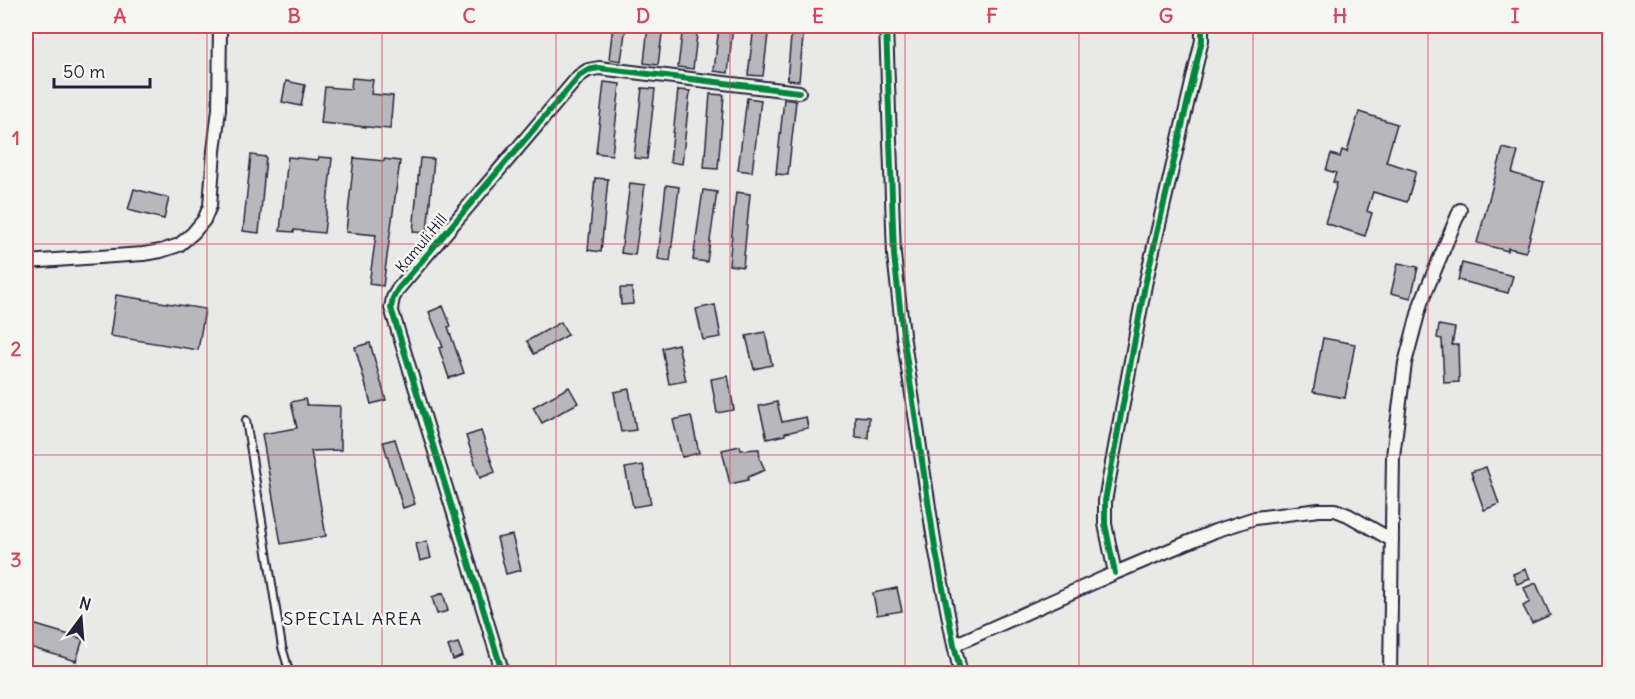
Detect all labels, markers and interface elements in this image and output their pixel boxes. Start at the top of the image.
text: A [114,3,127,28]
text: B [287,3,301,28]
text: C [462,3,476,28]
text: D [636,3,650,28]
text: E [812,3,824,28]
text: F [986,3,998,28]
text: G [1159,3,1173,28]
text: H [1333,3,1347,28]
text: I [1511,3,1520,28]
scale bar [54,51,150,89]
text: 50 m [63,60,105,83]
text: 1 [12,125,20,150]
street label: Kamuli Hill [391,210,451,276]
text: 2 [11,336,22,361]
text: 3 [10,547,22,572]
north arrow [51,588,111,648]
text: N [77,592,93,615]
district label: SPECIAL AREA [283,607,423,630]

